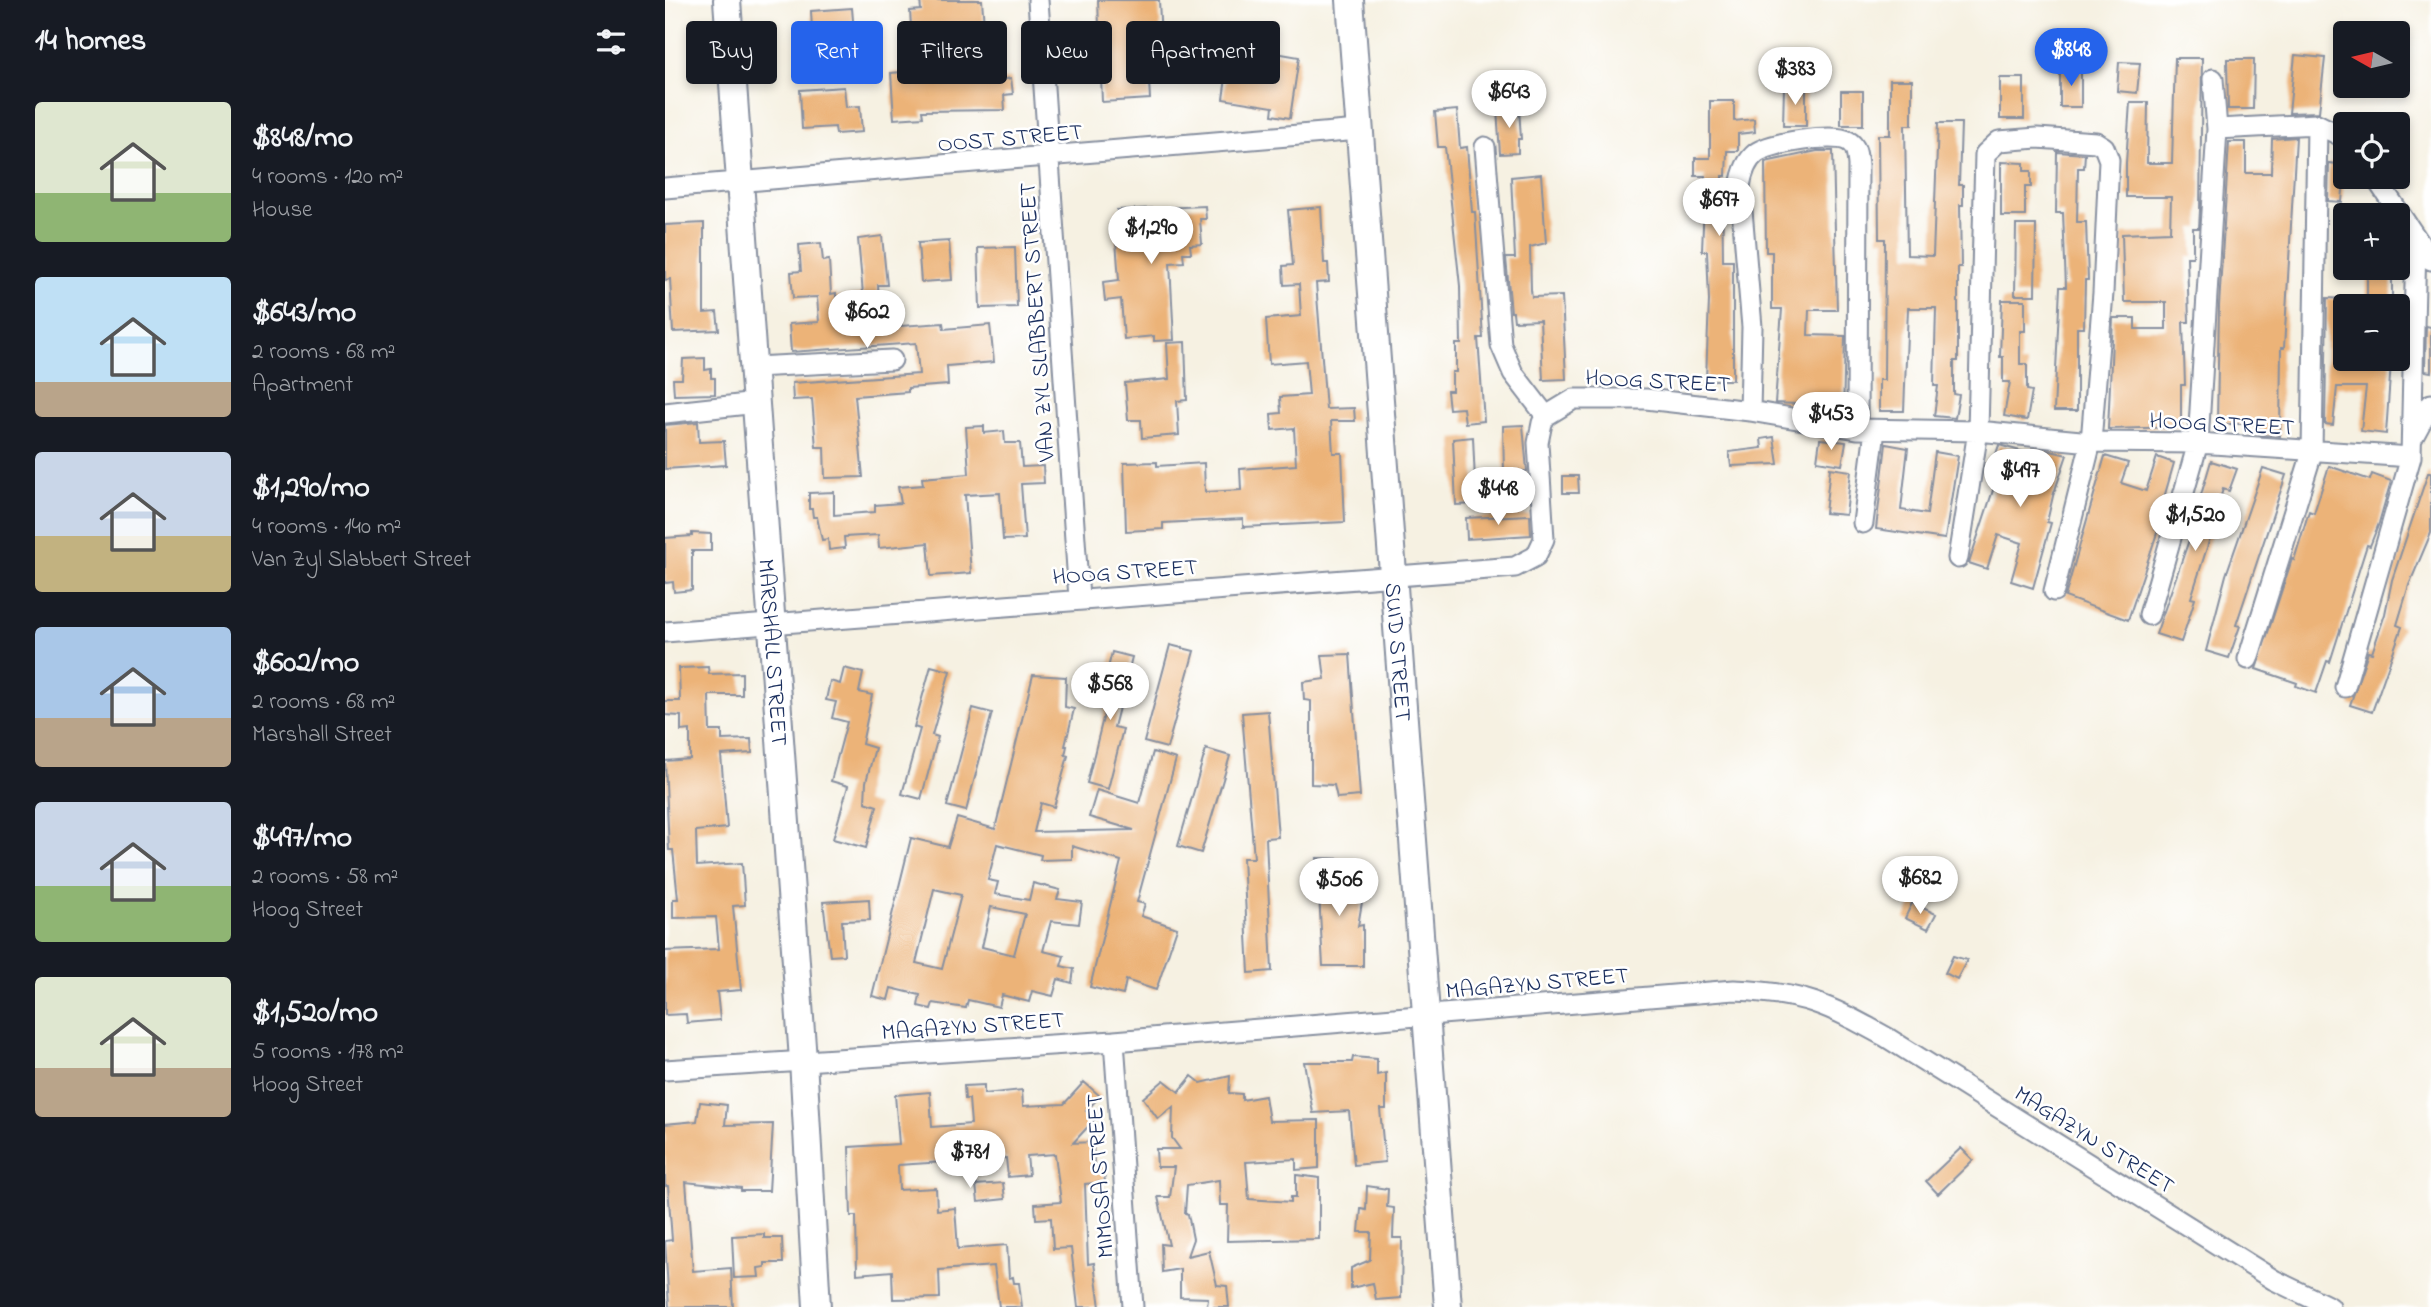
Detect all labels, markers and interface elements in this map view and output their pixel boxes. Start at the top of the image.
text: 14 homes [35,20,146,64]
chip: Buy [686,21,777,84]
chip: Rent [791,21,883,84]
chip: Filters [897,21,1007,84]
chip: New [1021,21,1112,84]
chip: Apartment [1126,21,1280,84]
north arrow [2333,21,2410,98]
map controls [2333,21,2410,371]
icon: filters [592,23,630,61]
pin: $848 [2030,28,2112,88]
text: $848 [2051,34,2091,67]
pin: $383 [1754,48,1836,107]
text: $383 [1774,53,1816,86]
pin: $643 [1468,71,1550,130]
text: $643 [1487,76,1531,109]
button: locate [2333,112,2410,189]
text: $848/mo [252,117,353,161]
street label: OOST STREET [936,117,1084,162]
icon: home [91,130,175,214]
text: 4 rooms · 120 m² [252,161,403,194]
pin: $697 [1678,178,1760,238]
street label: VAN ZYL SLABBERT STREET [1012,181,1065,464]
text: $697 [1699,184,1739,217]
text: House [252,194,312,227]
button: + [2333,203,2410,280]
pin: $1,290 [1094,206,1208,266]
text: $1,290 [1124,212,1178,245]
pin: $602 [826,290,908,350]
text: $643/mo [252,292,356,336]
button: − [2333,294,2410,371]
text: $602 [844,296,890,329]
icon: home [91,305,175,389]
text: 2 rooms · 68 m² [252,336,395,369]
street label: HOOG STREET [1584,362,1731,403]
text: Apartment [252,369,353,402]
pin: $453 [1790,392,1872,452]
text: $453 [1808,398,1854,431]
street label: HOOG STREET [2148,405,2295,446]
pin: $497 [1979,449,2061,509]
text: $497 [2000,455,2040,488]
text: $1,290/mo [252,467,370,511]
pin: $448 [1457,468,1539,527]
text: $448 [1477,473,1519,506]
icon: home [91,480,175,564]
pin: $1,520 [2138,494,2252,553]
text: $1,520 [2165,499,2225,532]
text: 4 rooms · 140 m² [252,511,401,544]
text: Van Zyl Slabbert Street [252,544,471,577]
street label: HOOG STREET [1051,552,1199,595]
street label: MARSHALL STREET [748,558,794,747]
street label: SUID STREET [1375,582,1418,723]
text: $602/mo [252,642,359,686]
icon: home [91,655,175,739]
pin: $568 [1069,662,1151,722]
text: $568 [1087,668,1133,701]
text: 2 rooms · 68 m² [252,686,395,719]
text: Marshall Street [252,719,392,752]
text: $497/mo [252,817,352,861]
icon: home [91,830,175,914]
pin: $682 [1879,856,1961,916]
pin: $506 [1298,858,1380,918]
text: 2 rooms · 58 m² [252,861,398,894]
text: $682 [1898,862,1942,895]
text: $506 [1315,864,1363,897]
text: Hoog Street [252,894,363,927]
street label: MAGAZYN STREET [1444,960,1630,1009]
text: $1,520/mo [252,992,378,1036]
icon: home [91,1005,175,1089]
street label: MAGAZYN STREET [881,1005,1066,1050]
text: 5 rooms · 178 m² [252,1036,404,1069]
text: Hoog Street [252,1069,363,1102]
street label: MAGAZYN STREET [2007,1079,2180,1204]
street label: MIMOSA STREET [1079,1092,1124,1259]
pin: $781 [929,1130,1011,1190]
text: $781 [950,1136,990,1169]

